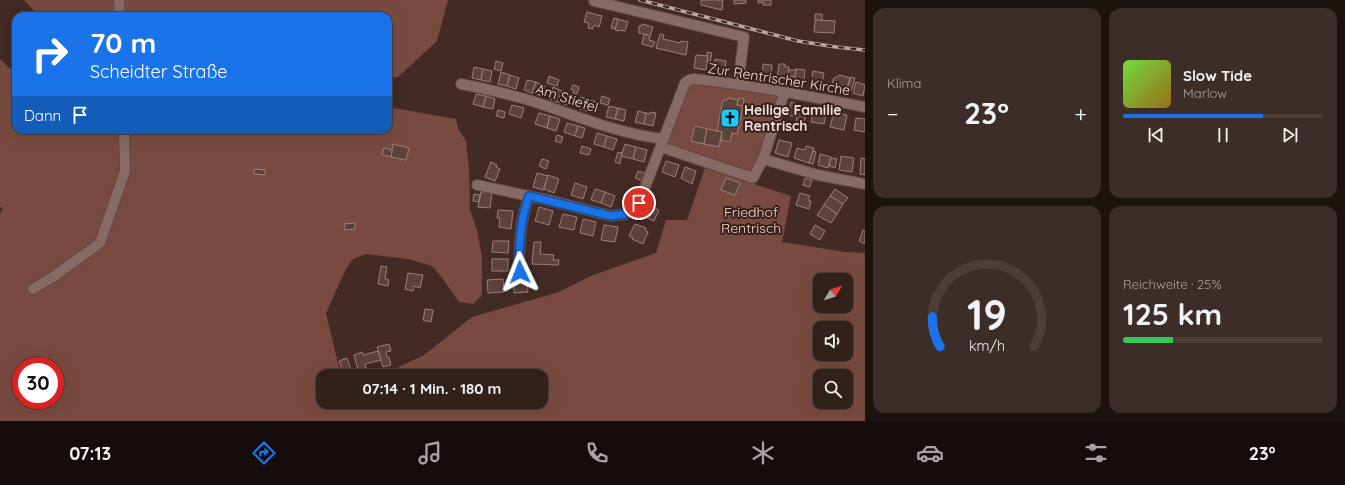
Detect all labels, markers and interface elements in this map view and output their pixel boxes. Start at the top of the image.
text: 70 m [90,25,156,60]
icon: right [24,28,76,80]
street label: Zur Rentrischer Kirche [706,59,852,99]
text: Scheidter Straße [90,60,228,83]
text: Slow Tide [1183,66,1252,85]
text: Klima [887,75,921,91]
street label: Am Stiefel [533,79,601,117]
text: Marlow [1183,85,1227,101]
text: 23° [964,94,1009,132]
text: − [887,100,898,128]
text: + [1075,100,1087,128]
place label: Heilige Familie Rentrisch [744,101,841,135]
icon: arrive [69,104,91,126]
text: Dann [24,106,61,125]
church icon: Heilige Familie Rentrisch [719,107,741,129]
icon: previous [1145,124,1167,146]
icon: pause [1212,124,1234,146]
icon: next [1279,124,1301,146]
pin [622,186,656,220]
icon: arrive [628,192,650,214]
park label: Friedhof Rentrisch [721,203,781,237]
position arrow [499,251,541,293]
north arrow [813,273,853,313]
map controls [813,273,853,409]
text: Reichweite · 25% [1123,276,1222,292]
text: 19 [967,288,1007,340]
text: 125 km [1123,295,1222,333]
button: sound [813,321,853,361]
text: km/h [969,337,1005,355]
speed limit sign: 30 [12,357,64,409]
button: search [813,369,853,409]
text: 07:14 · 1 Min. · 180 m [363,379,501,398]
icon: directions [250,439,278,467]
icon: music [416,439,444,467]
icon: phone [583,439,611,467]
icon: climate [749,439,777,467]
icon: car [916,439,944,467]
icon: filters [1082,439,1110,467]
text: 07:13 [69,442,111,465]
text: 23° [1249,442,1276,465]

